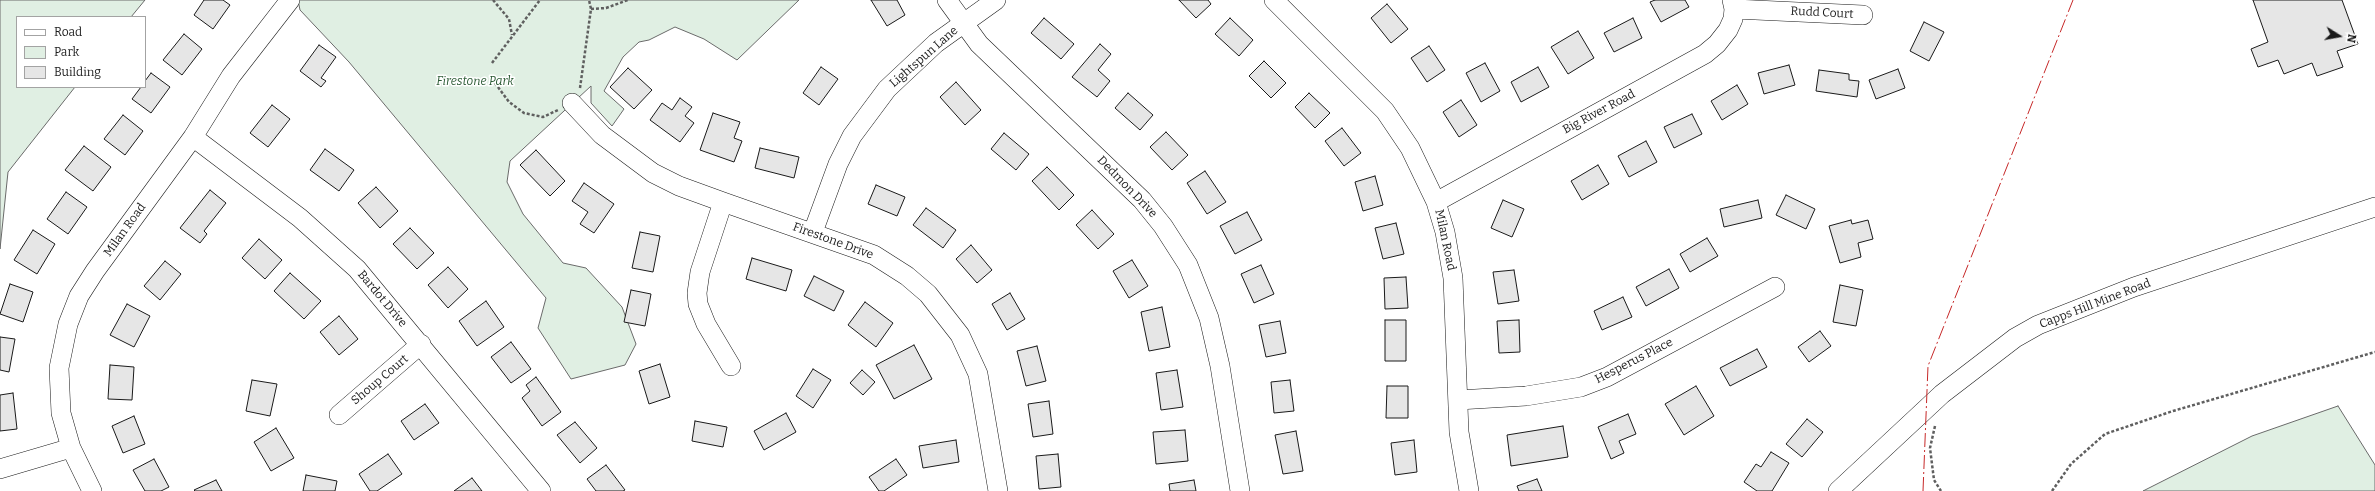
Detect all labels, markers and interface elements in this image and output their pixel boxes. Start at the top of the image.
street label: Rudd Court [1790,4,1854,22]
legend [16,16,146,88]
north arrow [2319,16,2359,56]
street label: Lightspun Lane [887,23,961,91]
text: Road [54,25,82,39]
text: N [2344,33,2358,44]
text: Park [54,45,79,59]
text: Building [54,65,101,79]
park label: Firestone Park [436,75,514,89]
street label: Big River Road [1560,87,1638,137]
street label: Dedmon Drive [1094,153,1160,221]
street label: Milan Road [101,201,149,259]
street label: Milan Road [1431,208,1459,272]
street label: Firestone Drive [791,220,875,262]
street label: Bardot Drive [354,268,410,330]
street label: Capps Hill Mine Road [2037,276,2153,332]
street label: Hesperus Place [1593,335,1675,387]
street label: Shoup Court [349,352,411,408]

